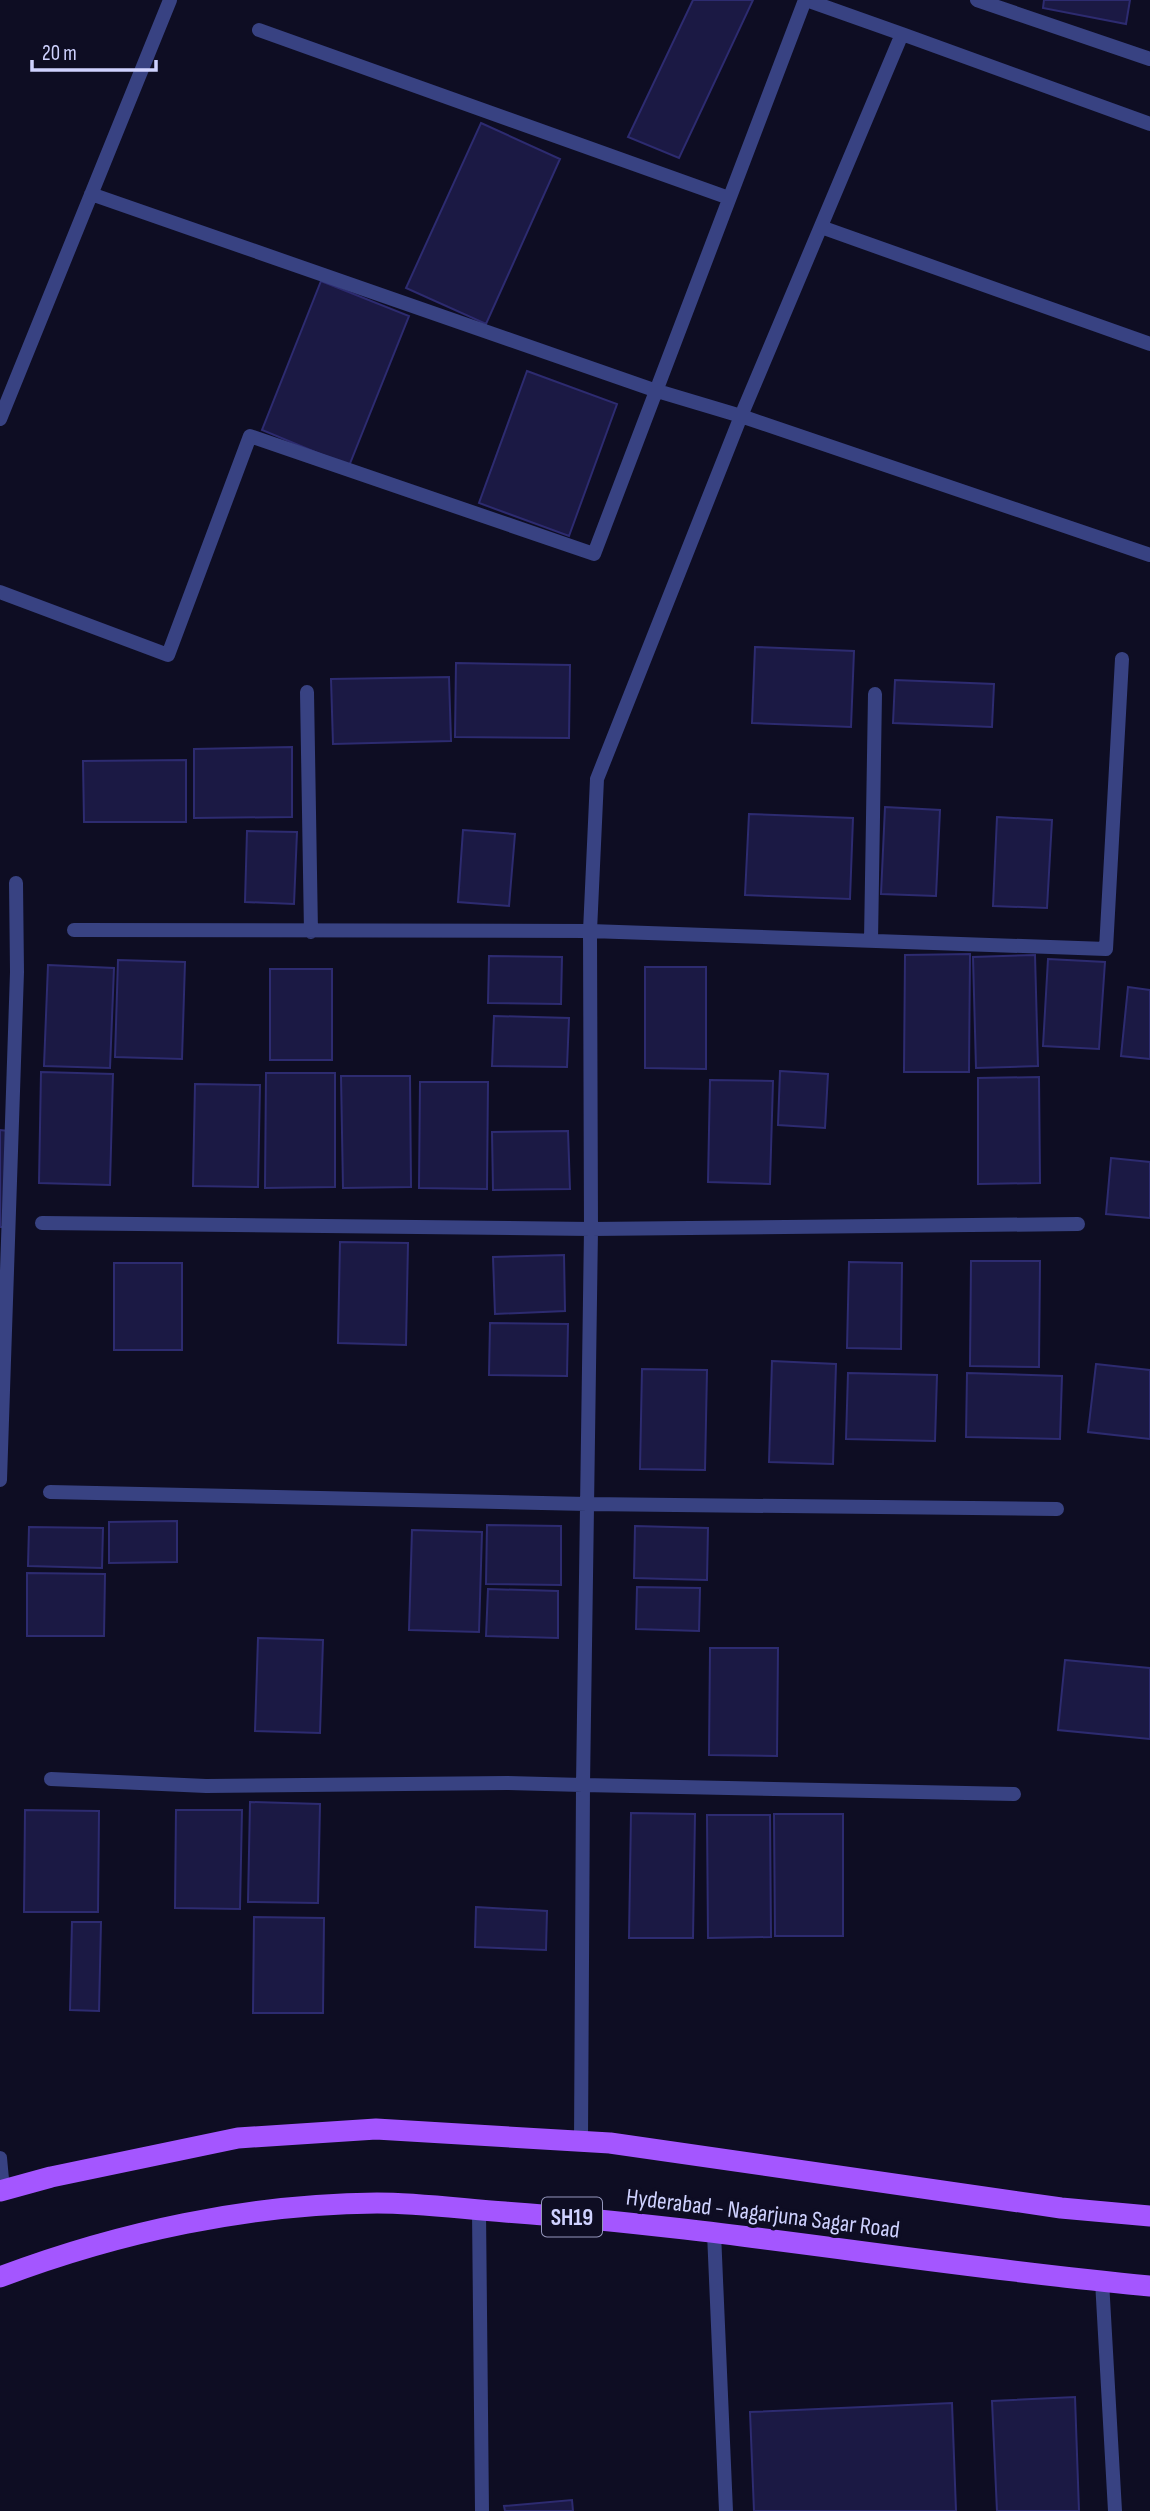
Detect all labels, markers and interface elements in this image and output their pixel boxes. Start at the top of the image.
scale bar [32,28,156,72]
text: 20 m [42,41,77,66]
street label: Hyderabad - Nagarjuna Sagar Road [624,2182,901,2245]
road number: SH19 [542,2198,602,2236]

